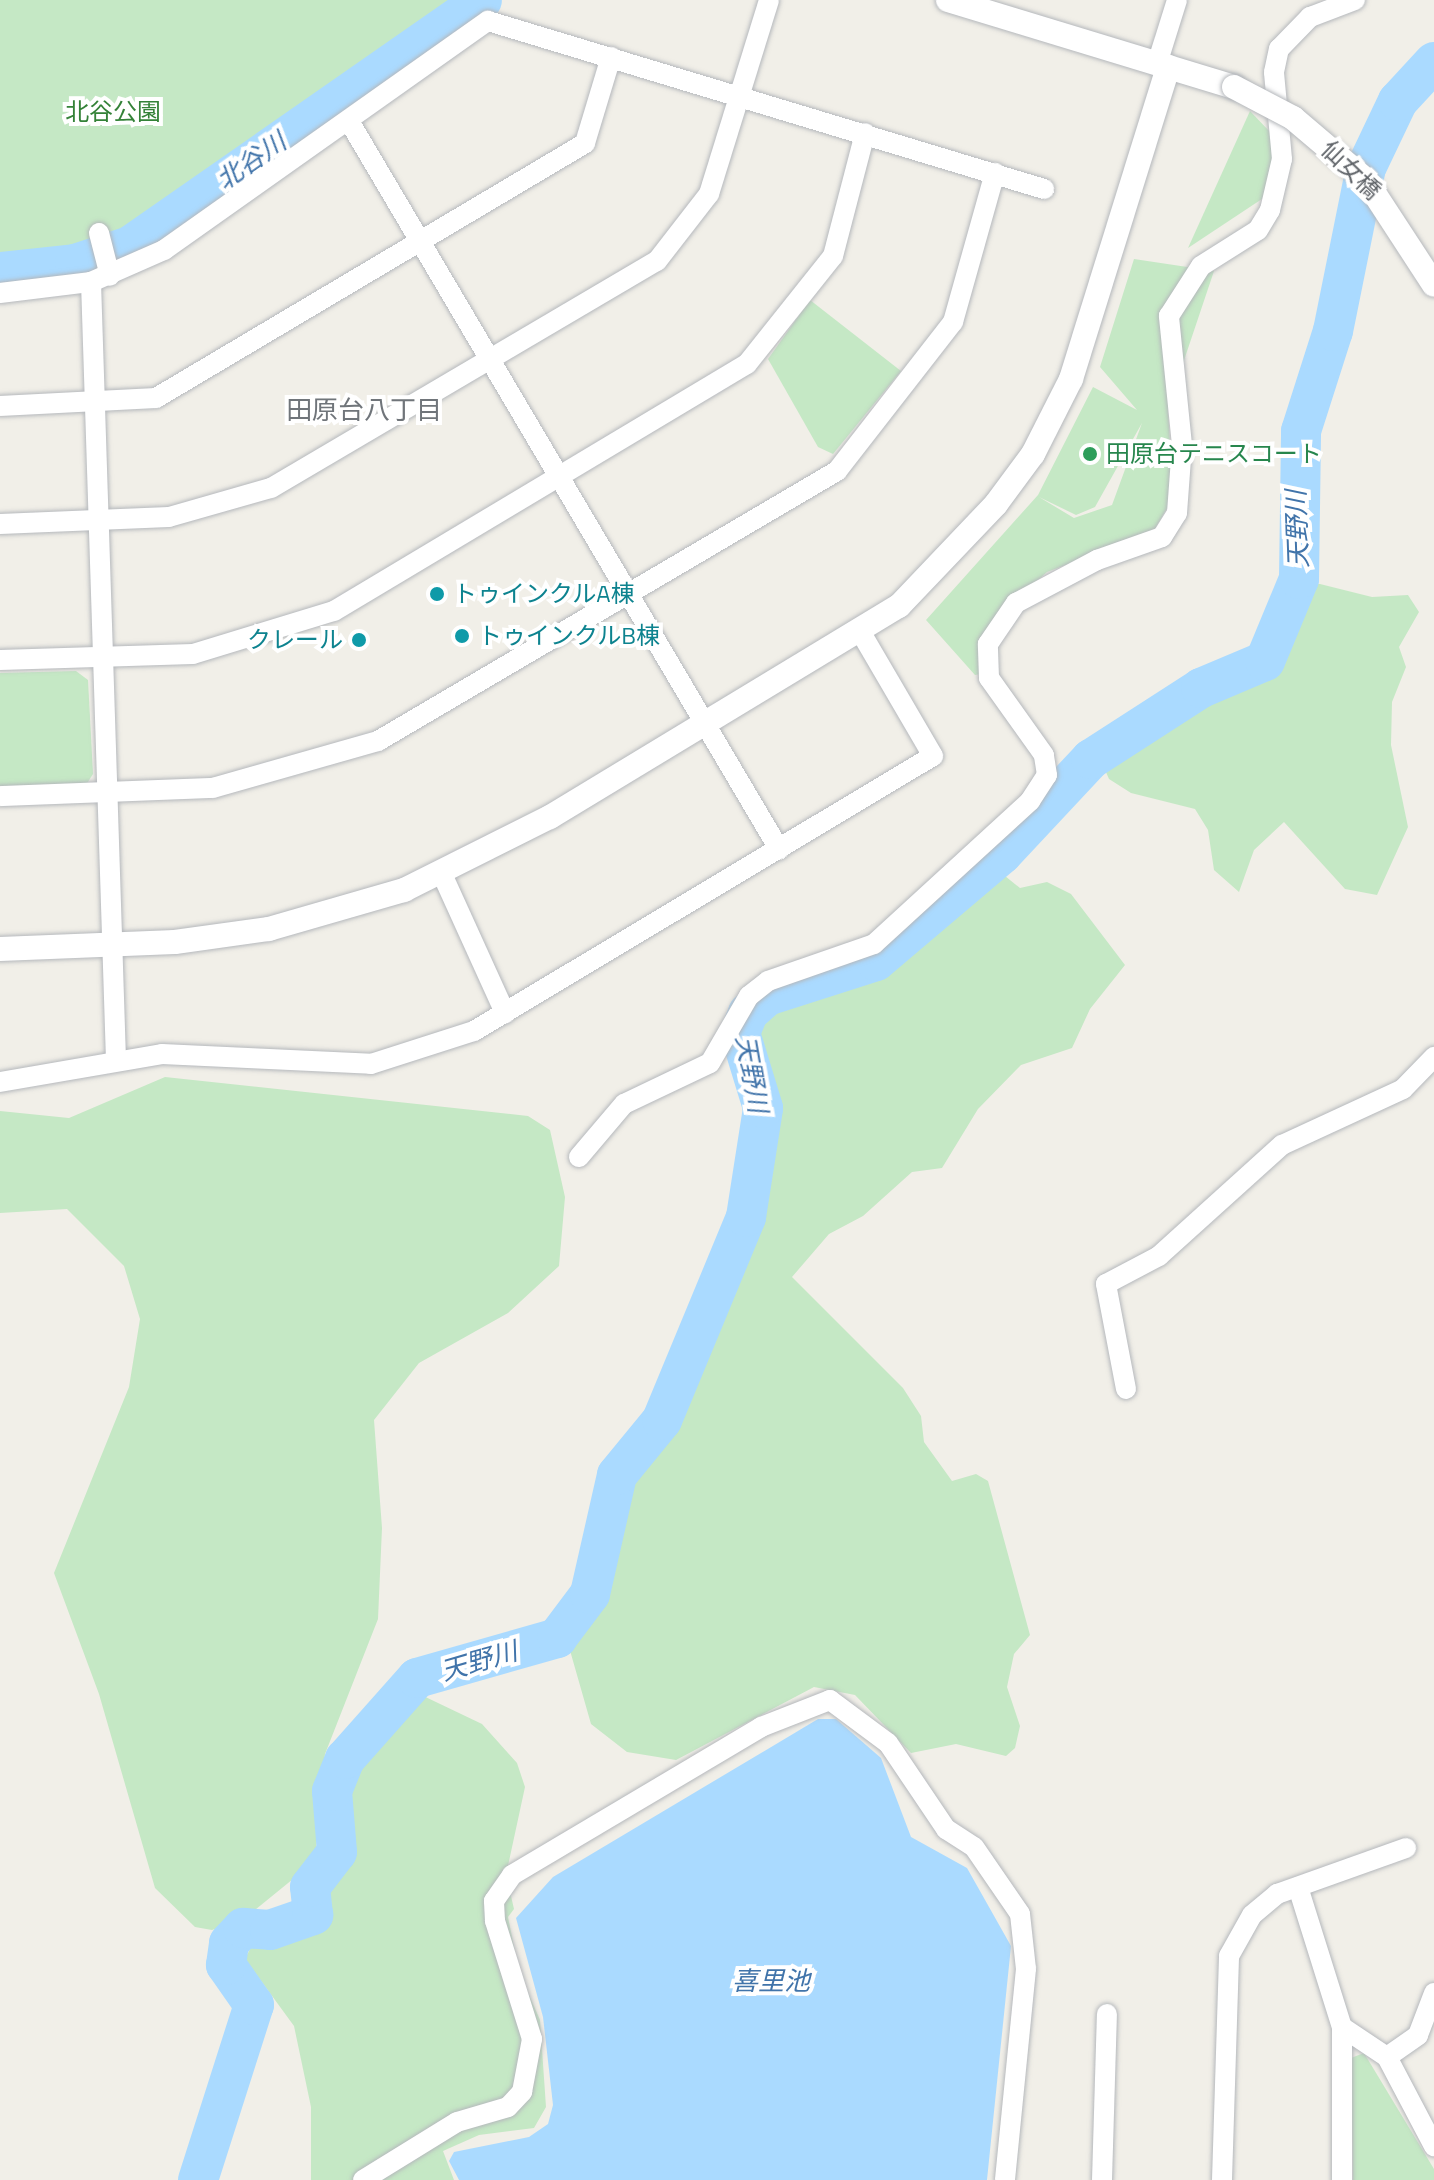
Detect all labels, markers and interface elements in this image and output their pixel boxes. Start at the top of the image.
park label: 北谷公園 [65,98,161,126]
water label: 北谷川 [210,126,292,196]
street label: 仙女橋 [1315,135,1387,205]
district label: 田原台八丁目 [286,394,442,426]
place label: 田原台テニスコート [1106,440,1322,468]
marker: 田原台テニスコート [1081,445,1099,463]
water label: 天野川 [1280,489,1314,569]
place label: トゥインクルA棟 [453,580,635,608]
marker: トゥインクルA棟 [428,585,446,603]
place label: トゥインクルB棟 [478,622,661,650]
place label: クレール [247,626,343,654]
marker: トゥインクルB棟 [453,627,471,645]
marker: クレール [350,631,368,649]
water label: 天野川 [730,1033,774,1115]
water label: 天野川 [437,1635,521,1687]
water label: 喜里池 [732,1965,810,1997]

